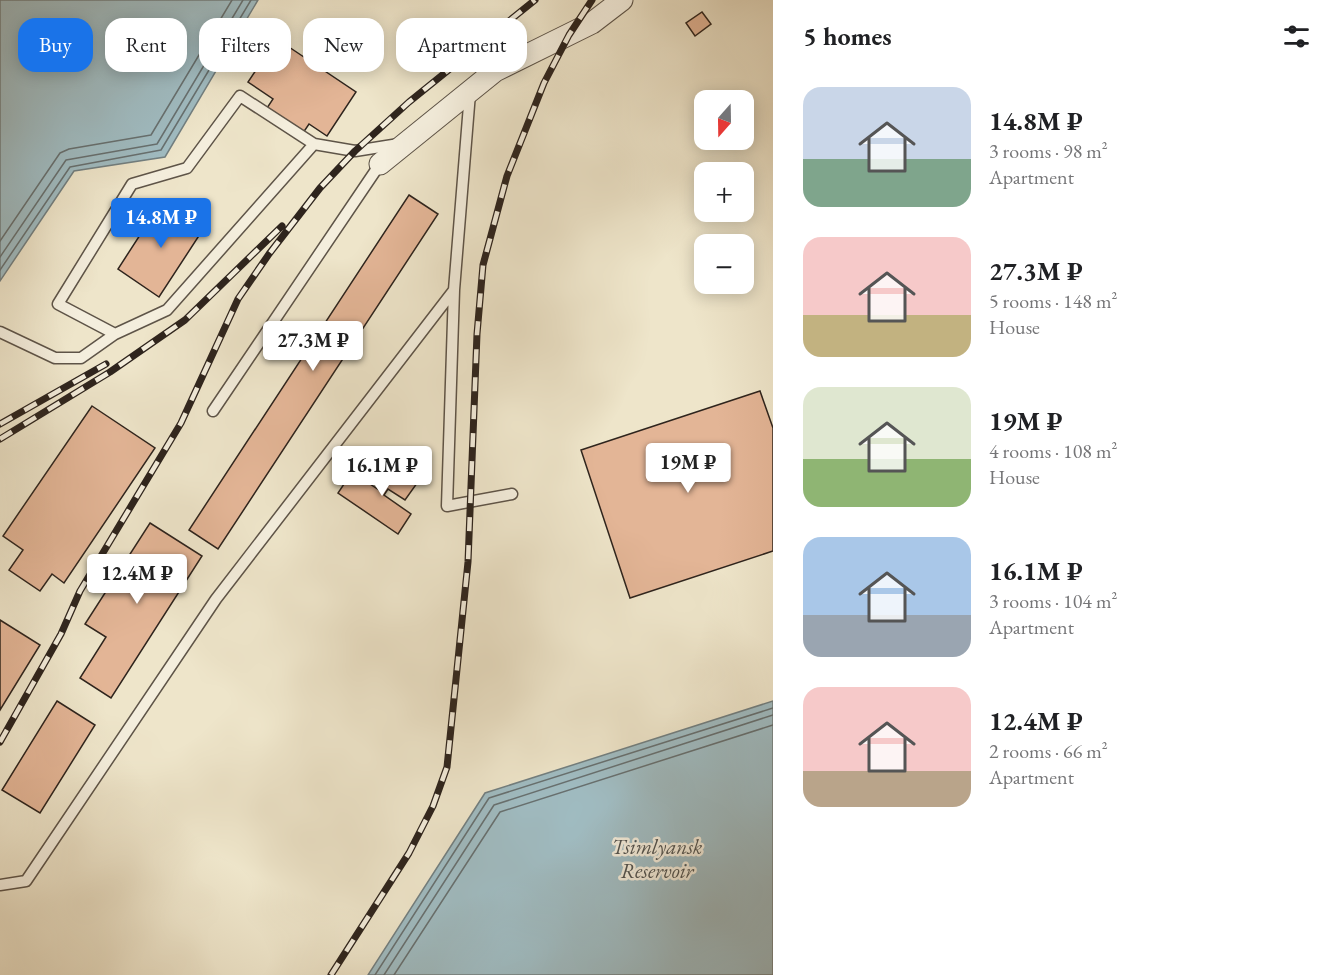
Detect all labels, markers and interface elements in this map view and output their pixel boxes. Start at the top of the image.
chip: Buy [18,18,93,72]
chip: Rent [105,18,187,72]
chip: Filters [199,18,291,72]
chip: New [303,18,384,72]
chip: Apartment [396,18,527,72]
text: 5 homes [803,19,892,53]
icon: filters [1280,20,1313,53]
north arrow [694,90,754,150]
map controls [694,90,754,294]
text: 14.8M ₽ [989,104,1083,138]
icon: home [851,111,923,183]
text: 3 rooms · 98 m² [989,138,1108,164]
button: + [694,162,754,222]
text: Apartment [989,164,1074,190]
pin: 14.8M ₽ [106,198,216,249]
text: 14.8M ₽ [125,204,197,230]
button: − [694,234,754,294]
text: 27.3M ₽ [989,254,1083,288]
icon: home [851,261,923,333]
text: 5 rooms · 148 m² [989,288,1117,314]
text: House [989,314,1040,340]
pin: 27.3M ₽ [258,321,368,372]
text: 27.3M ₽ [277,327,349,353]
text: 19M ₽ [989,404,1063,438]
icon: home [851,411,923,483]
text: 4 rooms · 108 m² [989,438,1117,464]
pin: 19M ₽ [646,443,730,494]
pin: 16.1M ₽ [327,446,437,497]
text: 19M ₽ [660,449,716,475]
text: 16.1M ₽ [346,452,418,478]
text: House [989,464,1040,490]
pin: 12.4M ₽ [82,554,192,605]
text: 16.1M ₽ [989,554,1083,588]
text: 12.4M ₽ [101,560,173,586]
icon: home [851,561,923,633]
text: 3 rooms · 104 m² [989,588,1117,614]
text: Apartment [989,614,1074,640]
text: 12.4M ₽ [989,704,1083,738]
icon: home [851,711,923,783]
text: 2 rooms · 66 m² [989,738,1108,764]
text: Apartment [989,764,1074,790]
water label: Tsimlyansk Reservoir [612,833,703,884]

